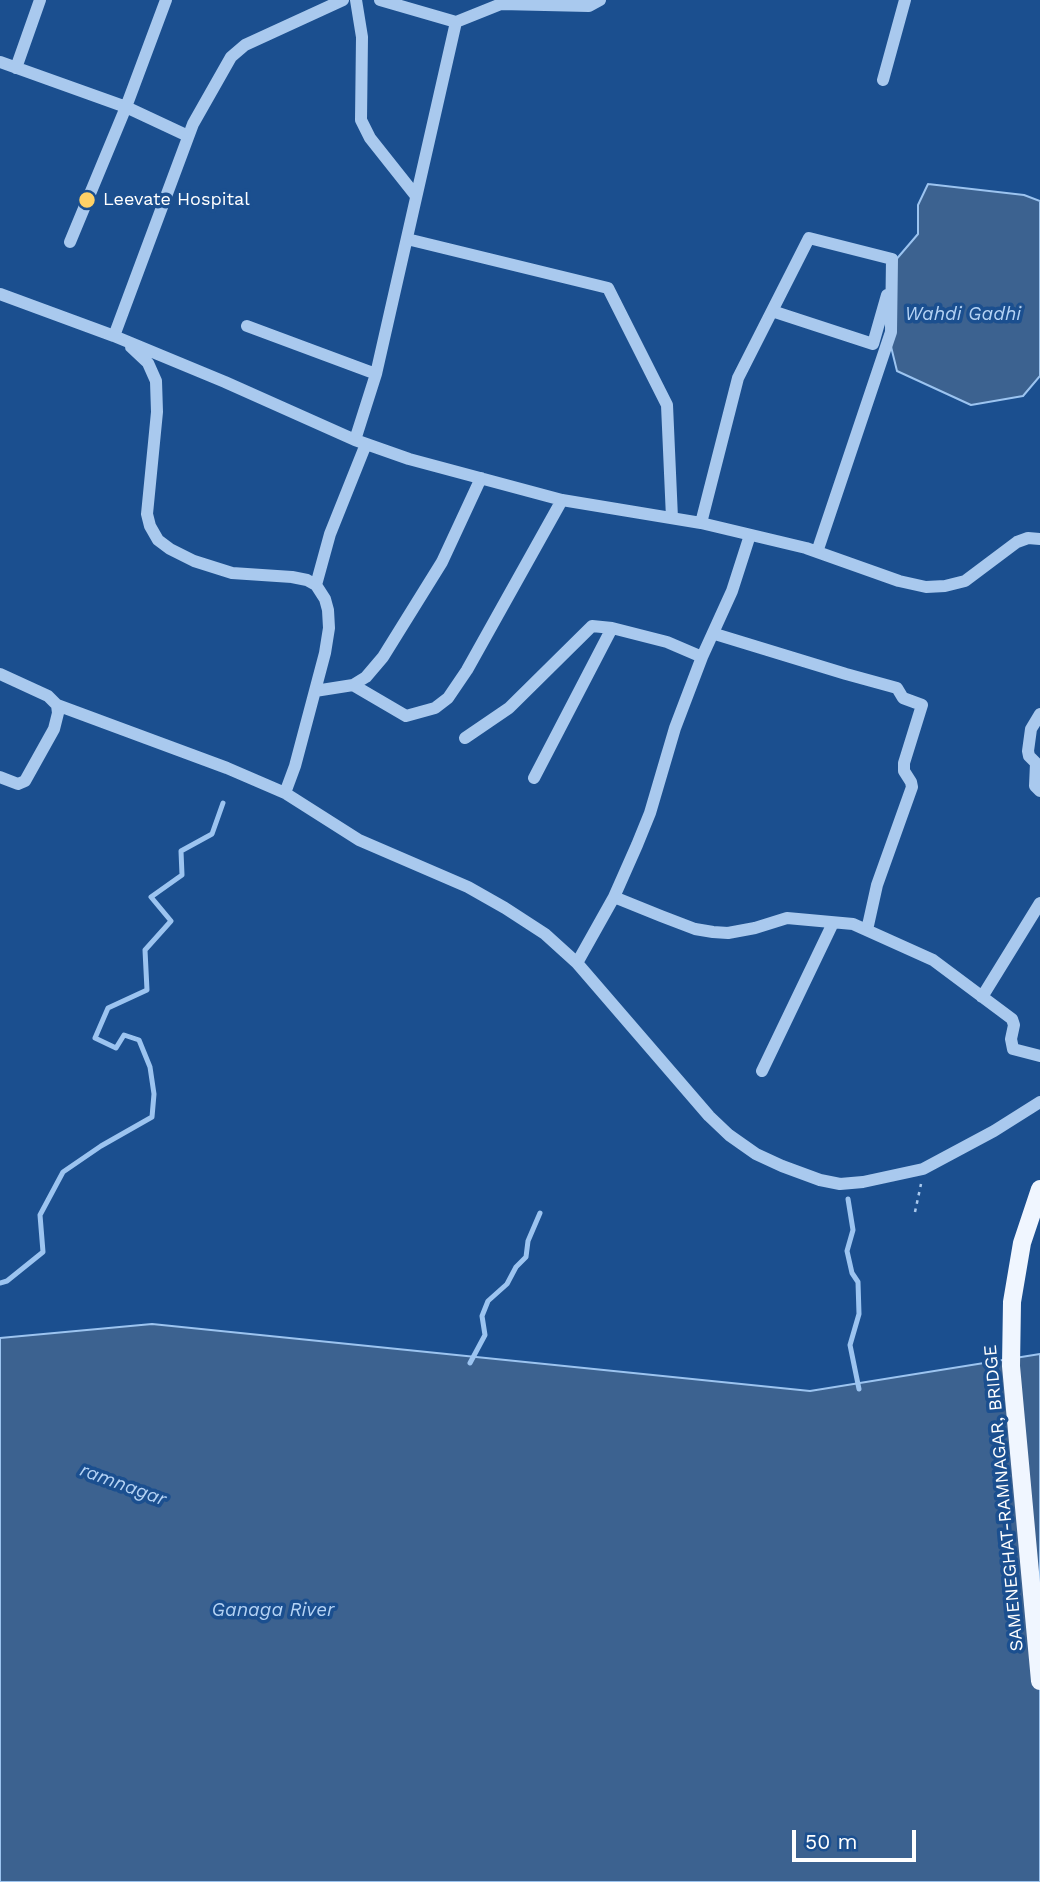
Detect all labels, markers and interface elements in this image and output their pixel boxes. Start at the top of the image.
place label: Leevate Hospital [103,189,250,211]
marker: Leevate Hospital [77,190,97,210]
water label: Wahdi Gadhi [905,303,1021,325]
street label: SAMENEGHAT-RAMNAGAR, BRIDGE [980,1344,1028,1652]
water label: ramnagar [77,1459,169,1511]
water label: Ganaga River [212,1599,334,1621]
scale bar [795,1815,919,1859]
text: 50 m [805,1829,857,1854]

